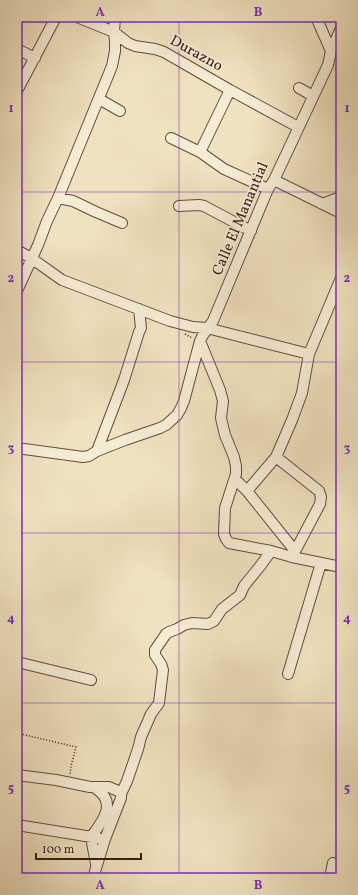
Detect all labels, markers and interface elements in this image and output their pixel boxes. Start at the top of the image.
text: A [95,4,105,22]
text: B [254,4,263,22]
street label: Durazno [166,31,226,77]
text: 1 [8,100,14,118]
text: 1 [344,100,350,118]
street label: Calle El Manantial [208,159,274,279]
text: 2 [8,270,15,288]
text: 2 [344,270,351,288]
text: 3 [8,440,15,458]
text: 3 [344,440,351,458]
text: 4 [7,610,15,628]
text: 4 [343,610,351,628]
text: 5 [8,780,14,798]
text: 5 [344,780,350,798]
scale bar [36,835,141,861]
text: 100 m [42,842,75,858]
text: A [95,877,105,895]
text: B [254,877,263,895]

